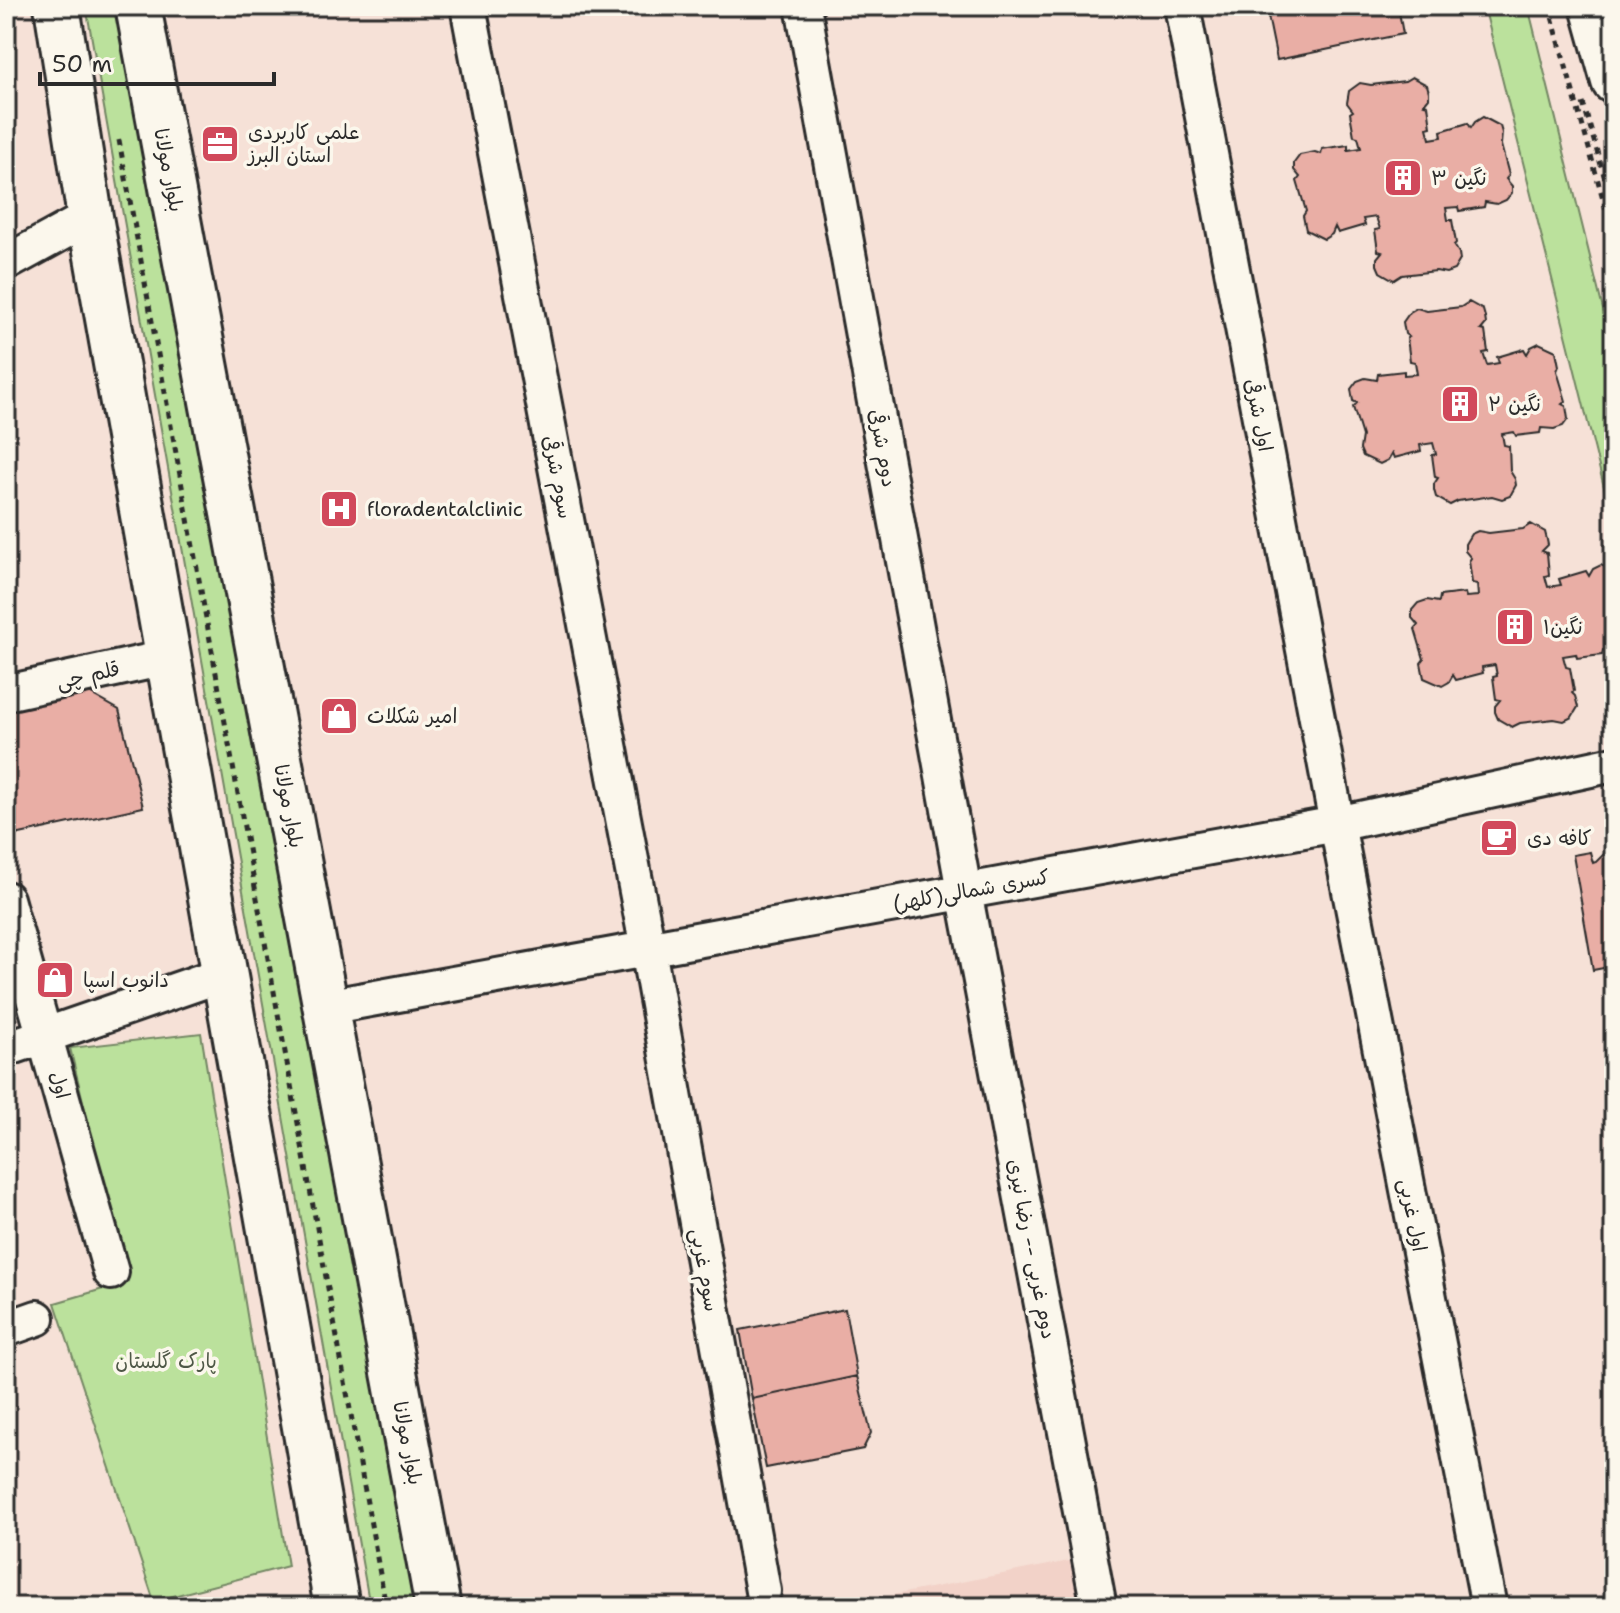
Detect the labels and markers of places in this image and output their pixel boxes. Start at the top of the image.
place label: علمی کاربردی استان البرز [246,119,359,168]
office icon: علمی کاربردی استان البرز [199,123,241,165]
building icon: نگین ۳ [1382,157,1424,199]
place label: نگین ۳ [1431,165,1487,191]
building icon: نگین ۲ [1439,383,1481,425]
place label: نگین ۲ [1488,391,1541,417]
hospital icon: floradentalclinic [318,488,360,530]
place label: floradentalclinic [367,496,523,522]
building icon: نگین۱ [1494,606,1536,648]
place label: نگین۱ [1543,614,1583,640]
shop icon: امیر شکلات [318,695,360,737]
place label: امیر شکلات [367,703,457,729]
cafe icon: کافه دی [1478,817,1520,859]
place label: کافه دی [1527,825,1592,851]
shop icon: دانوب اسپا [34,959,76,1001]
place label: دانوب اسپا [83,967,169,993]

